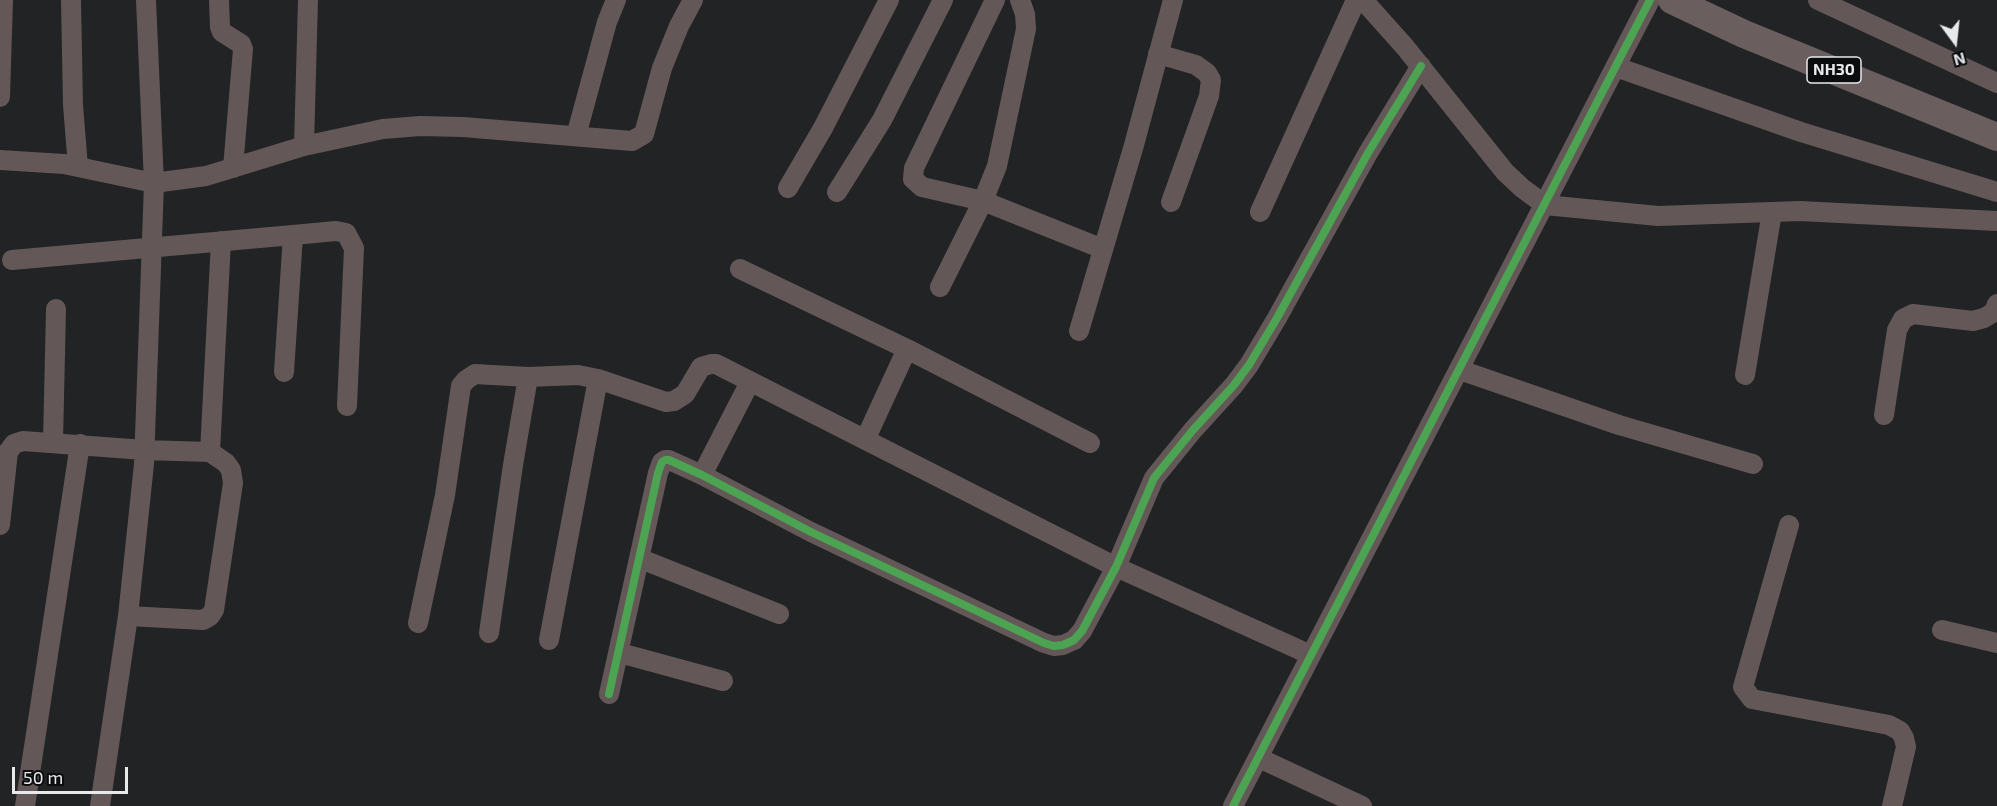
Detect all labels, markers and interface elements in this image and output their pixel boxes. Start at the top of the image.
north arrow [1925,12,1985,72]
text: N [1952,49,1968,71]
road number: NH30 [1807,57,1861,83]
scale bar [15,755,130,793]
text: 50 m [23,766,63,788]

